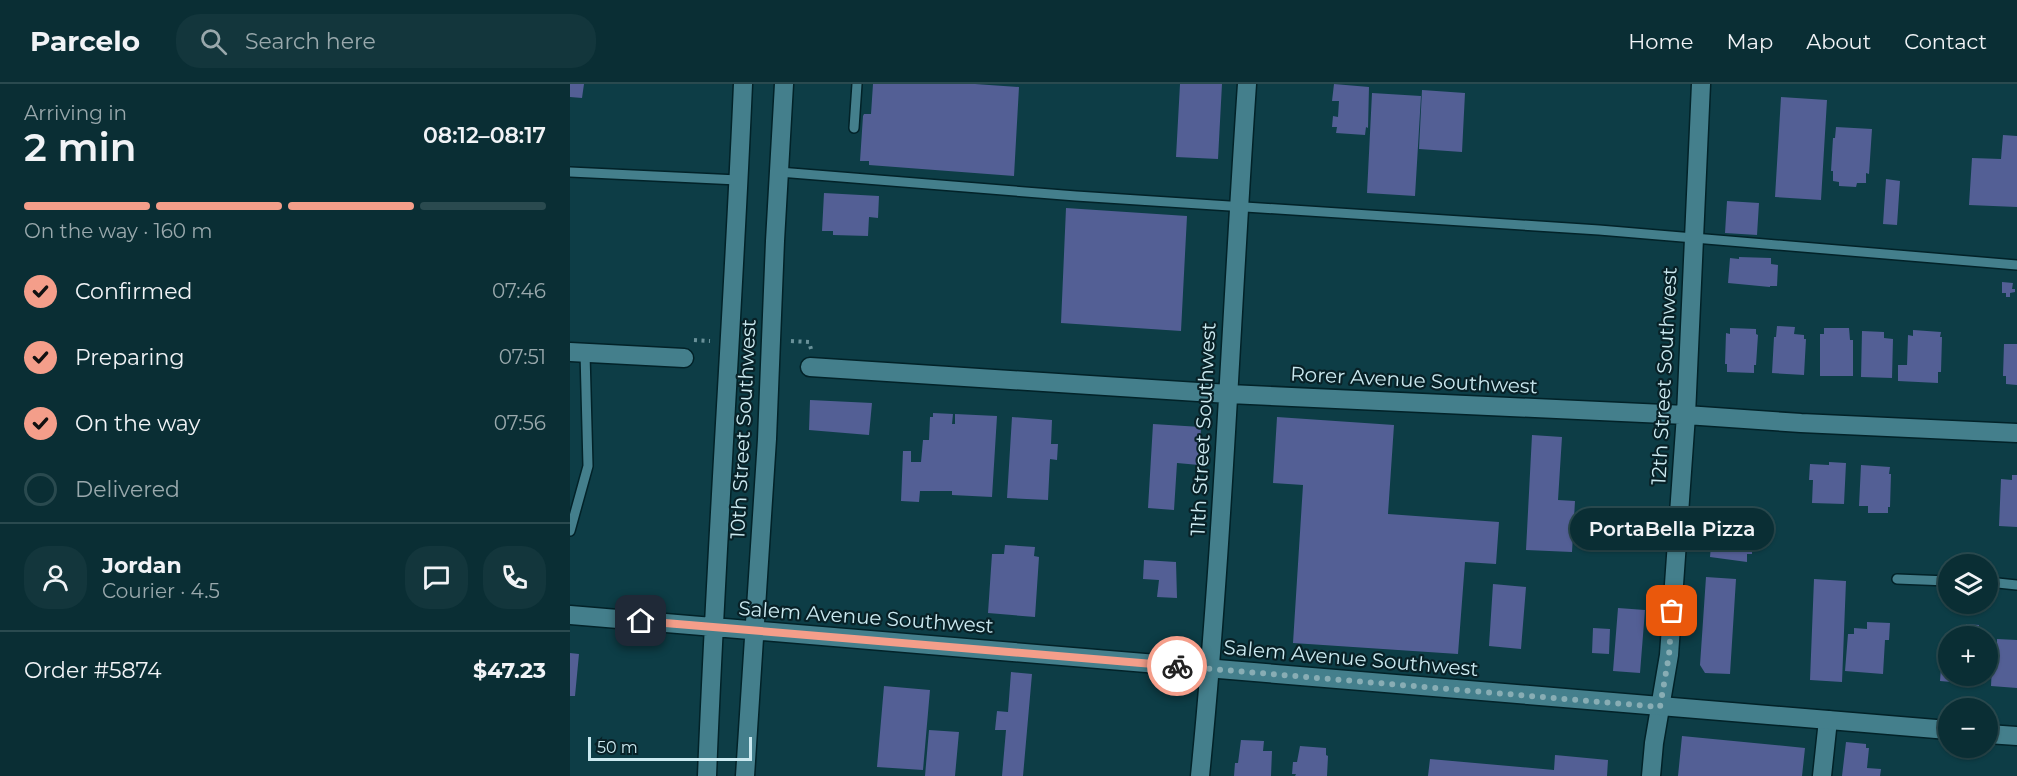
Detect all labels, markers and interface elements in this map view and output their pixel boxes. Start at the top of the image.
search box [176,14,596,68]
text: Parcelo [30,24,140,58]
icon: search [197,25,230,58]
text: Search here [245,28,376,55]
text: Home [1628,29,1693,54]
text: Map [1726,29,1773,54]
text: About [1806,29,1871,54]
text: Contact [1904,29,1987,54]
text: Arriving in [24,101,127,125]
text: 08:12–08:17 [423,122,546,149]
text: 2 min [24,123,137,171]
text: On the way · 160 m [24,219,213,243]
street label: 12th Street Southwest [1646,266,1682,486]
icon: check [24,275,57,308]
text: Confirmed [75,278,192,305]
text: 07:46 [492,279,546,303]
street label: 10th Street Southwest [725,318,761,540]
street label: 11th Street Southwest [1185,322,1221,536]
icon: check [24,341,57,374]
text: Preparing [75,344,184,371]
text: 07:51 [499,345,546,369]
street label: Rorer Avenue Southwest [1290,362,1538,398]
icon: check [24,407,57,440]
text: On the way [75,410,200,437]
text: 07:56 [494,411,546,435]
text: Delivered [75,476,180,503]
callout: PortaBella Pizza [1570,509,1774,551]
text: PortaBella Pizza [1589,517,1755,541]
button: person [24,546,87,609]
button: chat [405,546,468,609]
button: phone [483,546,546,609]
text: Jordan [102,552,182,579]
map controls [1938,554,1998,758]
button: layers [1938,554,1998,614]
text: Courier · 4.5 [102,579,220,603]
pin [1646,585,1697,636]
icon: bag [1655,594,1688,627]
pin [615,595,666,646]
street label: Salem Avenue Southwest [738,596,994,638]
icon: home [624,604,657,637]
button: + [1938,626,1998,686]
street label: Salem Avenue Southwest [1223,635,1479,681]
courier [1147,636,1207,696]
icon: bike [1161,650,1194,683]
text: Order #5874 [24,657,162,684]
text: $47.23 [473,657,546,684]
button: − [1938,698,1998,758]
scale bar [588,734,752,762]
text: 50 m [597,738,638,757]

